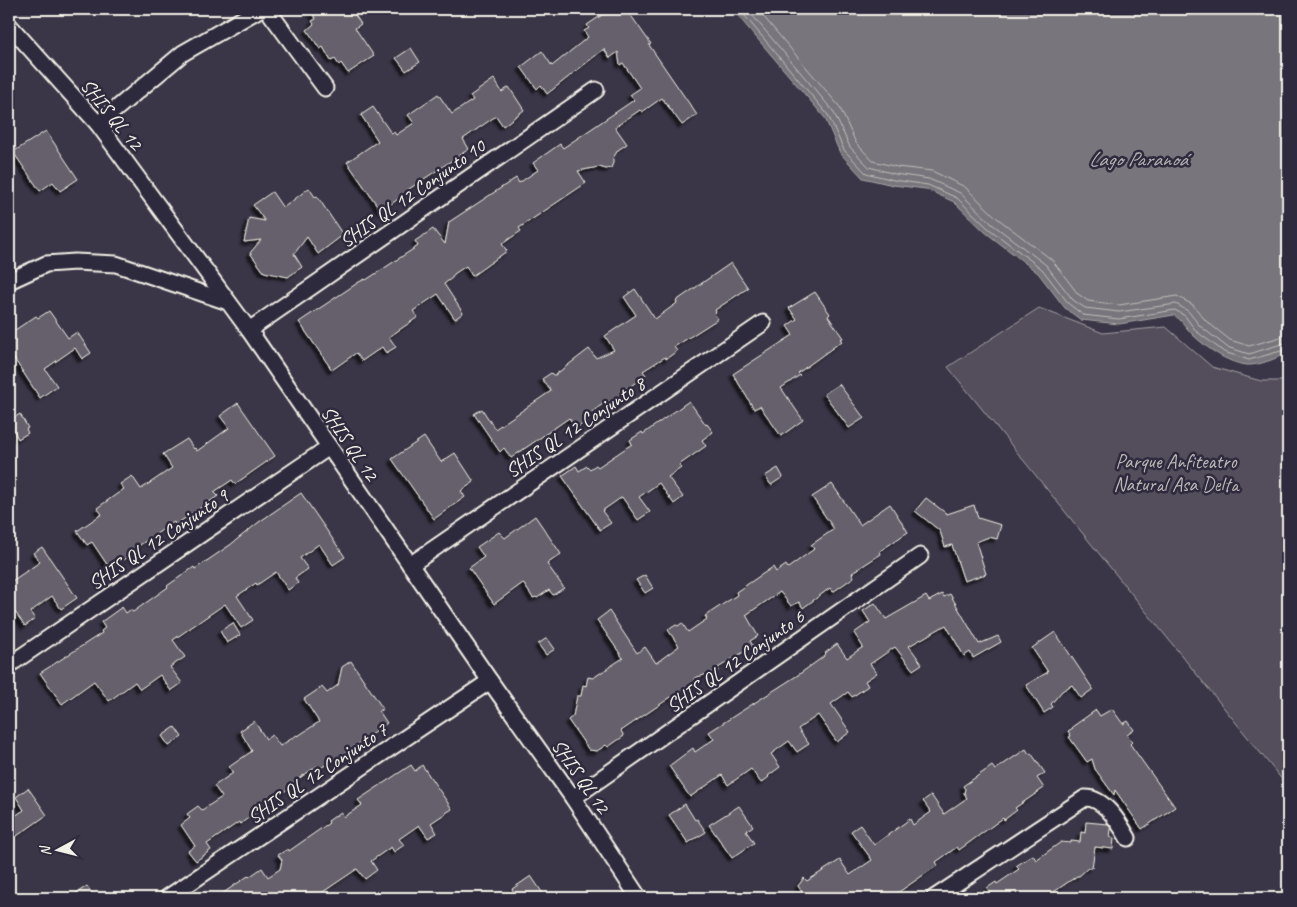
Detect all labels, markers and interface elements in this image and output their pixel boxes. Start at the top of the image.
street label: SHIS QL 12 [75,73,149,157]
street label: SHIS QL 12 Conjunto 10 [335,133,492,253]
water label: Lago Paranoá [1089,146,1192,172]
street label: SHIS QL 12 Conjunto 8 [501,370,652,483]
street label: SHIS QL 12 [315,401,385,487]
park label: Parque Anfiteatro Natural Asa Delta [1114,449,1240,497]
street label: SHIS QL 12 Conjunto 9 [84,482,235,595]
street label: SHIS QL 12 Conjunto 6 [661,604,810,718]
street label: SHIS QL 12 Conjunto 7 [243,717,393,829]
street label: SHIS QL 12 [546,734,616,820]
north arrow [32,824,82,874]
text: N [36,844,55,857]

